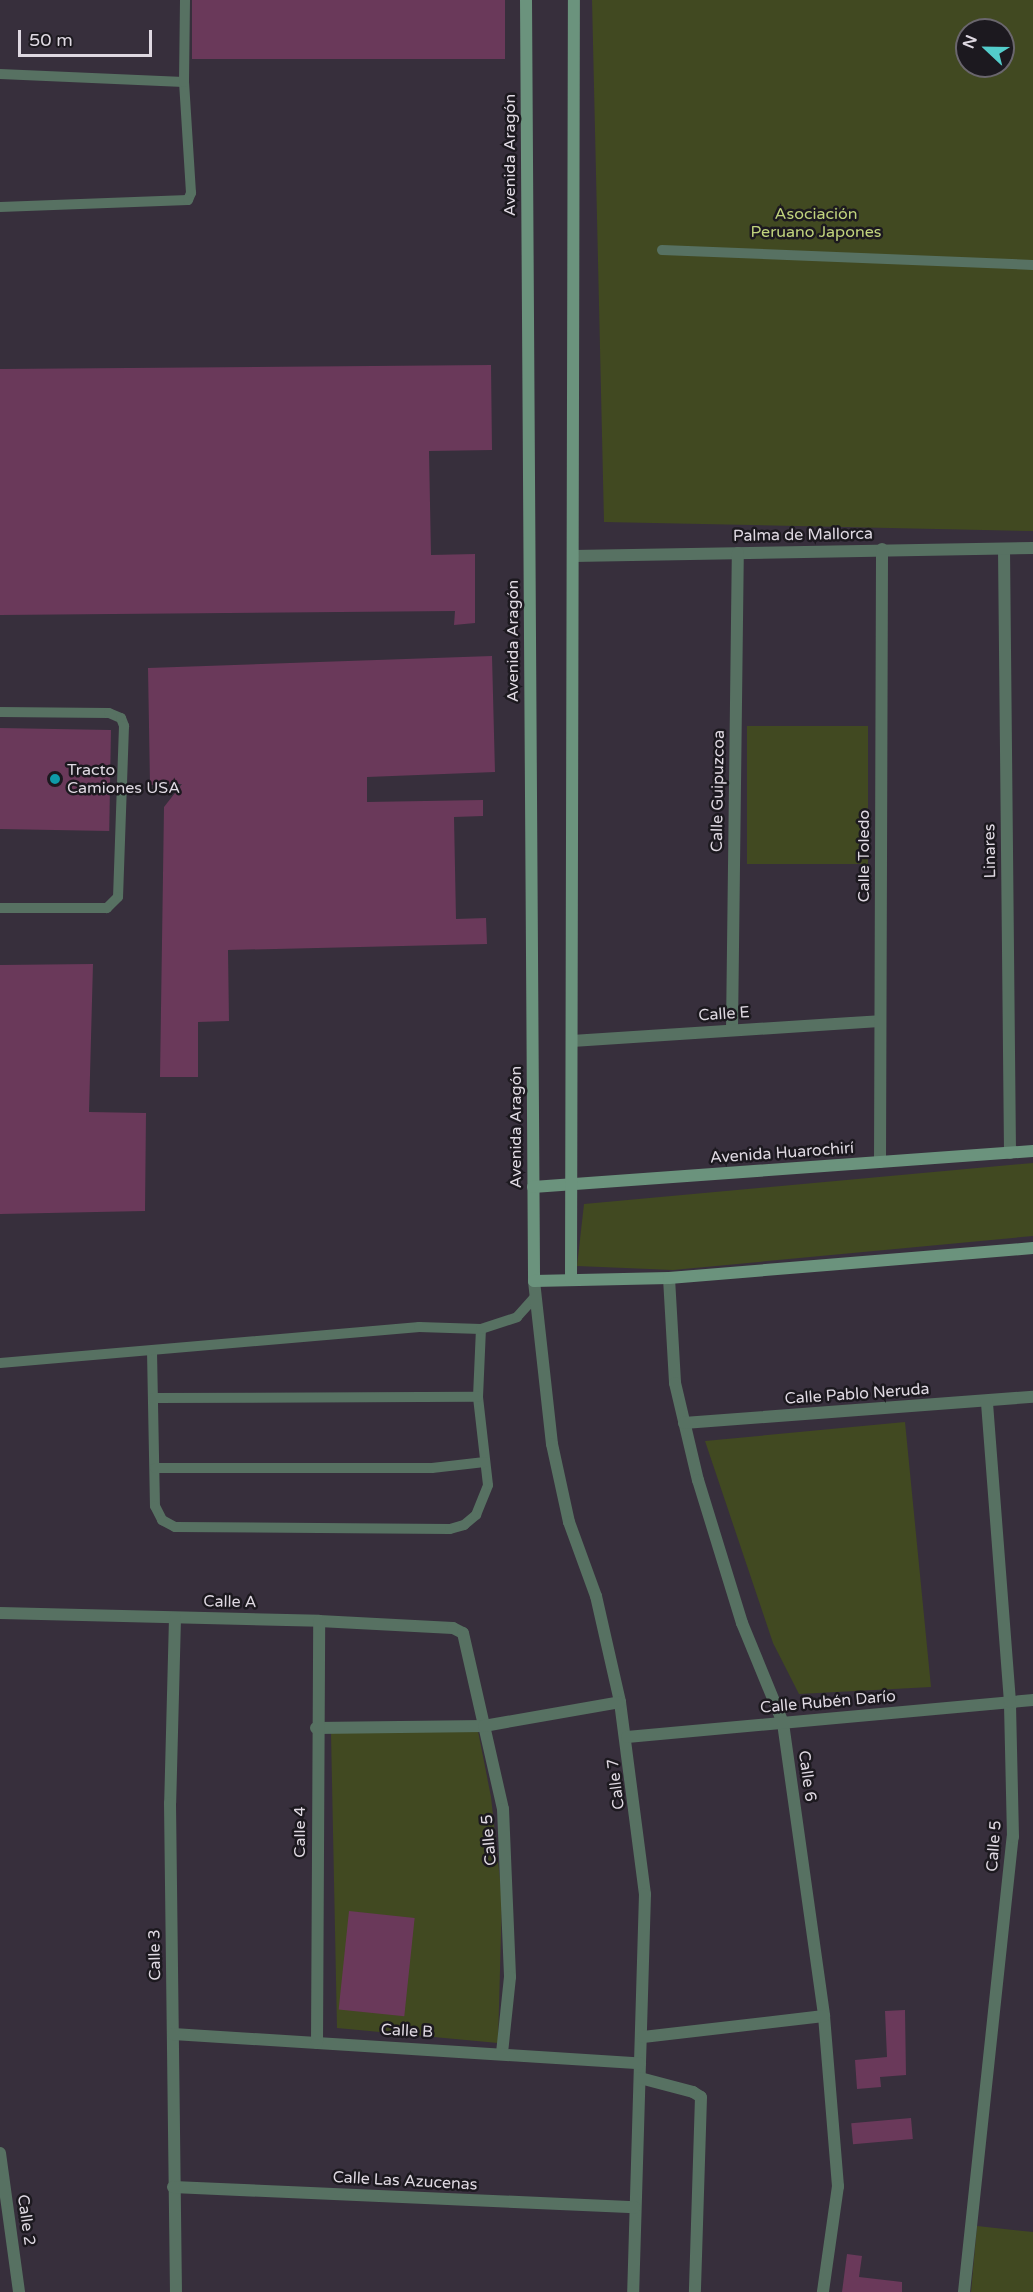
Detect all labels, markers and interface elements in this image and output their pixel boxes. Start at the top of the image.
scale bar [21,18,154,56]
north arrow [955,18,1015,78]
text: 50 m [29,29,73,51]
text: N [958,32,982,52]
street label: Avenida Aragón [500,94,520,216]
park label: Asociación Peruano Japones [751,204,881,242]
street label: Palma de Mallorca [733,524,873,546]
street label: Avenida Aragón [503,580,523,702]
street label: Calle Guipuzcoa [707,730,729,852]
place label: Tracto Camiones USA [67,760,180,798]
marker: Tracto Camiones USA [48,772,62,786]
street label: Calle Toledo [854,810,874,902]
street label: Linares [980,824,1000,878]
street label: Calle E [698,1003,750,1025]
street label: Avenida Aragón [506,1066,526,1188]
street label: Avenida Huarochirí [709,1138,855,1168]
street label: Calle Pablo Neruda [784,1379,930,1409]
street label: Calle A [203,1592,257,1612]
street label: Calle Rubén Darío [759,1687,897,1717]
street label: Calle 6 [794,1749,820,1803]
street label: Calle 7 [603,1757,629,1811]
street label: Calle 4 [290,1806,310,1858]
street label: Calle 5 [477,1814,501,1866]
street label: Calle 5 [983,1820,1005,1872]
street label: Calle 3 [145,1929,165,1981]
street label: Calle B [380,2020,434,2042]
street label: Calle Las Azucenas [332,2168,478,2194]
street label: Calle 2 [13,2193,39,2247]

